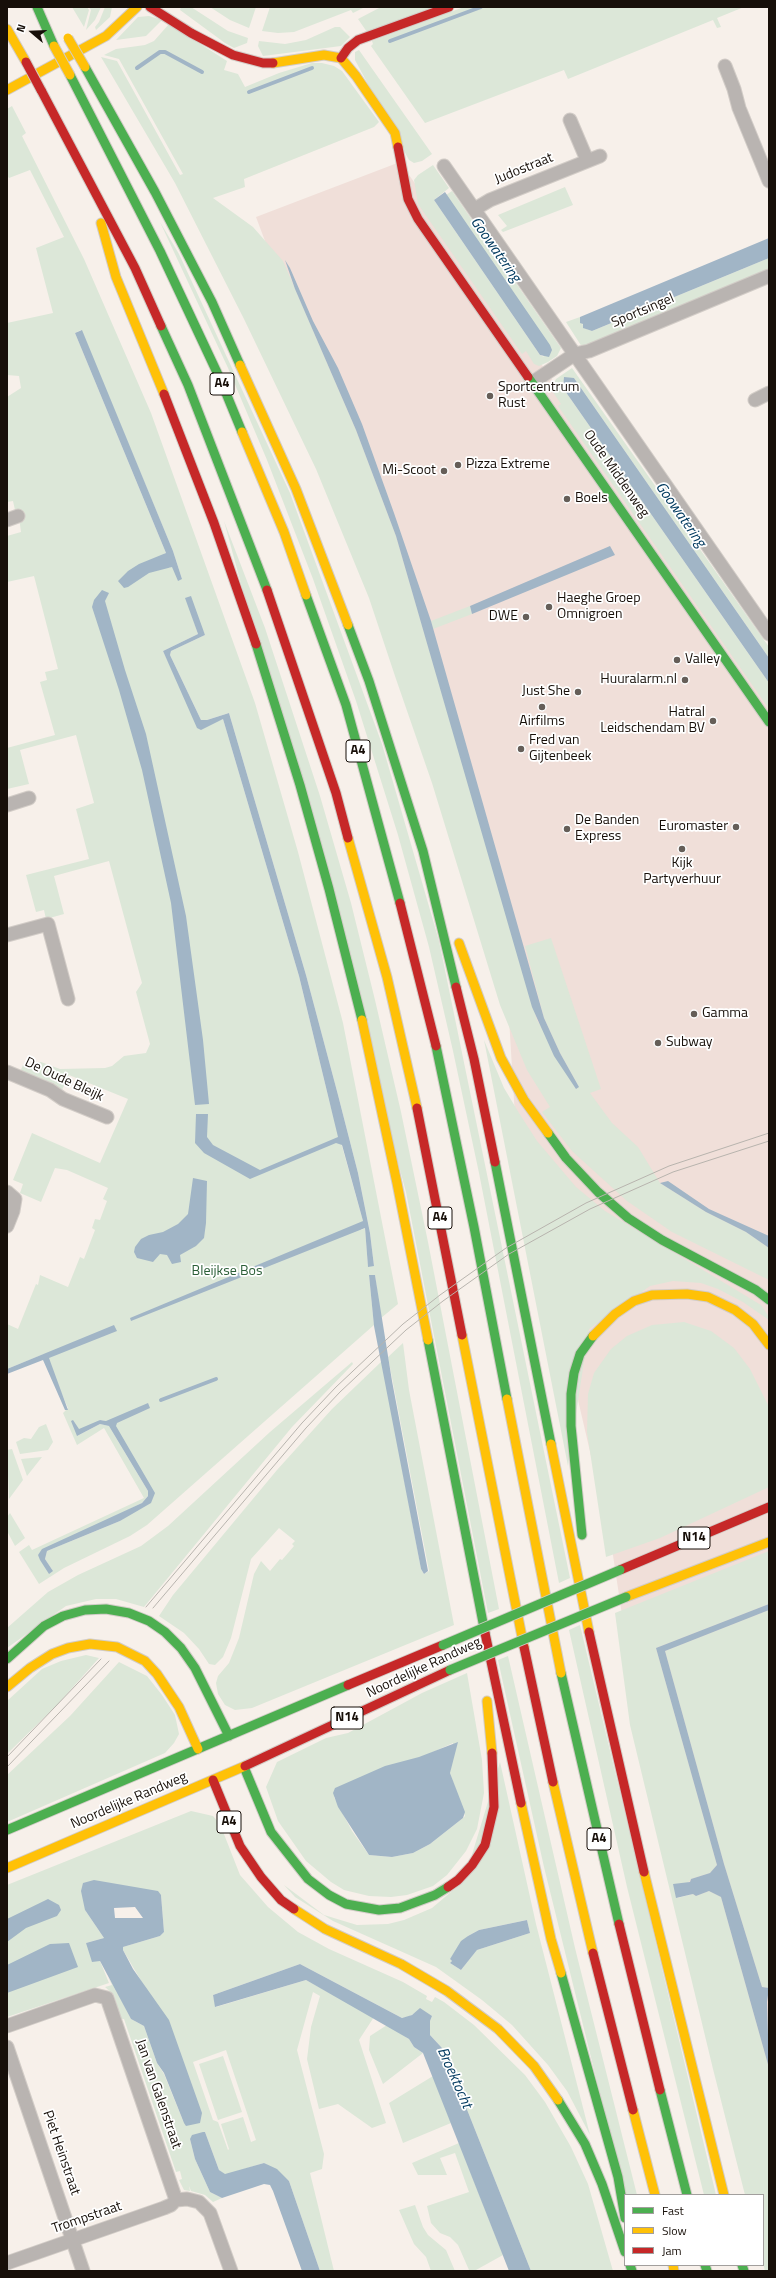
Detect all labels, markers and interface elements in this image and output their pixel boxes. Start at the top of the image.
north arrow [12,12,52,52]
text: N [12,22,29,34]
street label: Judostraat [492,150,556,188]
water label: Goowatering [466,214,524,286]
street label: Sportsingel [609,290,677,332]
road number: A4 [210,373,234,395]
place label: Sportcentrum Rust [498,380,580,412]
marker: Sportcentrum Rust [485,391,495,401]
street label: Oude Middenweg [580,427,652,521]
place label: Pizza Extreme [466,457,550,473]
marker: Pizza Extreme [453,460,463,470]
place label: Mi-Scoot [382,463,436,479]
marker: Mi-Scoot [439,466,449,476]
water label: Goowatering [651,479,709,551]
place label: Boels [575,491,608,507]
marker: Boels [562,494,572,504]
place label: Haeghe Groep Omnigroen [557,591,641,624]
marker: Haeghe Groep Omnigroen [544,602,554,612]
place label: DWE [489,609,518,625]
marker: DWE [521,612,531,622]
place label: Valley [685,652,720,668]
marker: Valley [672,655,682,665]
place label: Huuralarm.nl [600,672,677,688]
marker: Huuralarm.nl [680,675,690,685]
place label: Just She [522,684,570,700]
marker: Just She [573,687,583,697]
marker: Airfilms [537,702,547,712]
place label: Hatral Leidschendam BV [600,705,705,738]
place label: Airfilms [519,714,565,730]
marker: Hatral Leidschendam BV [708,716,718,726]
place label: Fred van Gijtenbeek [529,733,591,766]
road number: A4 [346,740,370,762]
marker: Fred van Gijtenbeek [516,744,526,754]
place label: De Banden Express [575,813,639,846]
place label: Euromaster [659,819,728,835]
marker: Euromaster [731,822,741,832]
marker: De Banden Express [562,824,572,834]
marker: Kijk Partyverhuur [677,844,687,854]
place label: Kijk Partyverhuur [643,856,721,888]
place label: Gamma [702,1006,748,1022]
marker: Gamma [689,1009,699,1019]
place label: Subway [666,1035,713,1051]
marker: Subway [653,1038,663,1048]
street label: De Oude Bleijk [22,1054,106,1106]
road number: A4 [428,1207,452,1229]
park label: Bleijkse Bos [192,1264,262,1280]
road number: N14 [678,1527,710,1549]
street label: Noordelijke Randweg [364,1634,484,1702]
road number: N14 [331,1707,363,1729]
street label: Noordelijke Randweg [68,1769,190,1833]
road number: A4 [217,1811,241,1833]
road number: A4 [587,1828,611,1850]
street label: Jan van Galenstraat [131,2037,185,2151]
water label: Broektocht [433,2045,475,2111]
street label: Piet Heinstraat [39,2108,83,2198]
legend [624,2194,764,2266]
street label: Trompstraat [50,2198,124,2238]
text: Fast [662,2201,684,2220]
text: Slow [662,2221,687,2240]
text: Jam [662,2241,682,2260]

